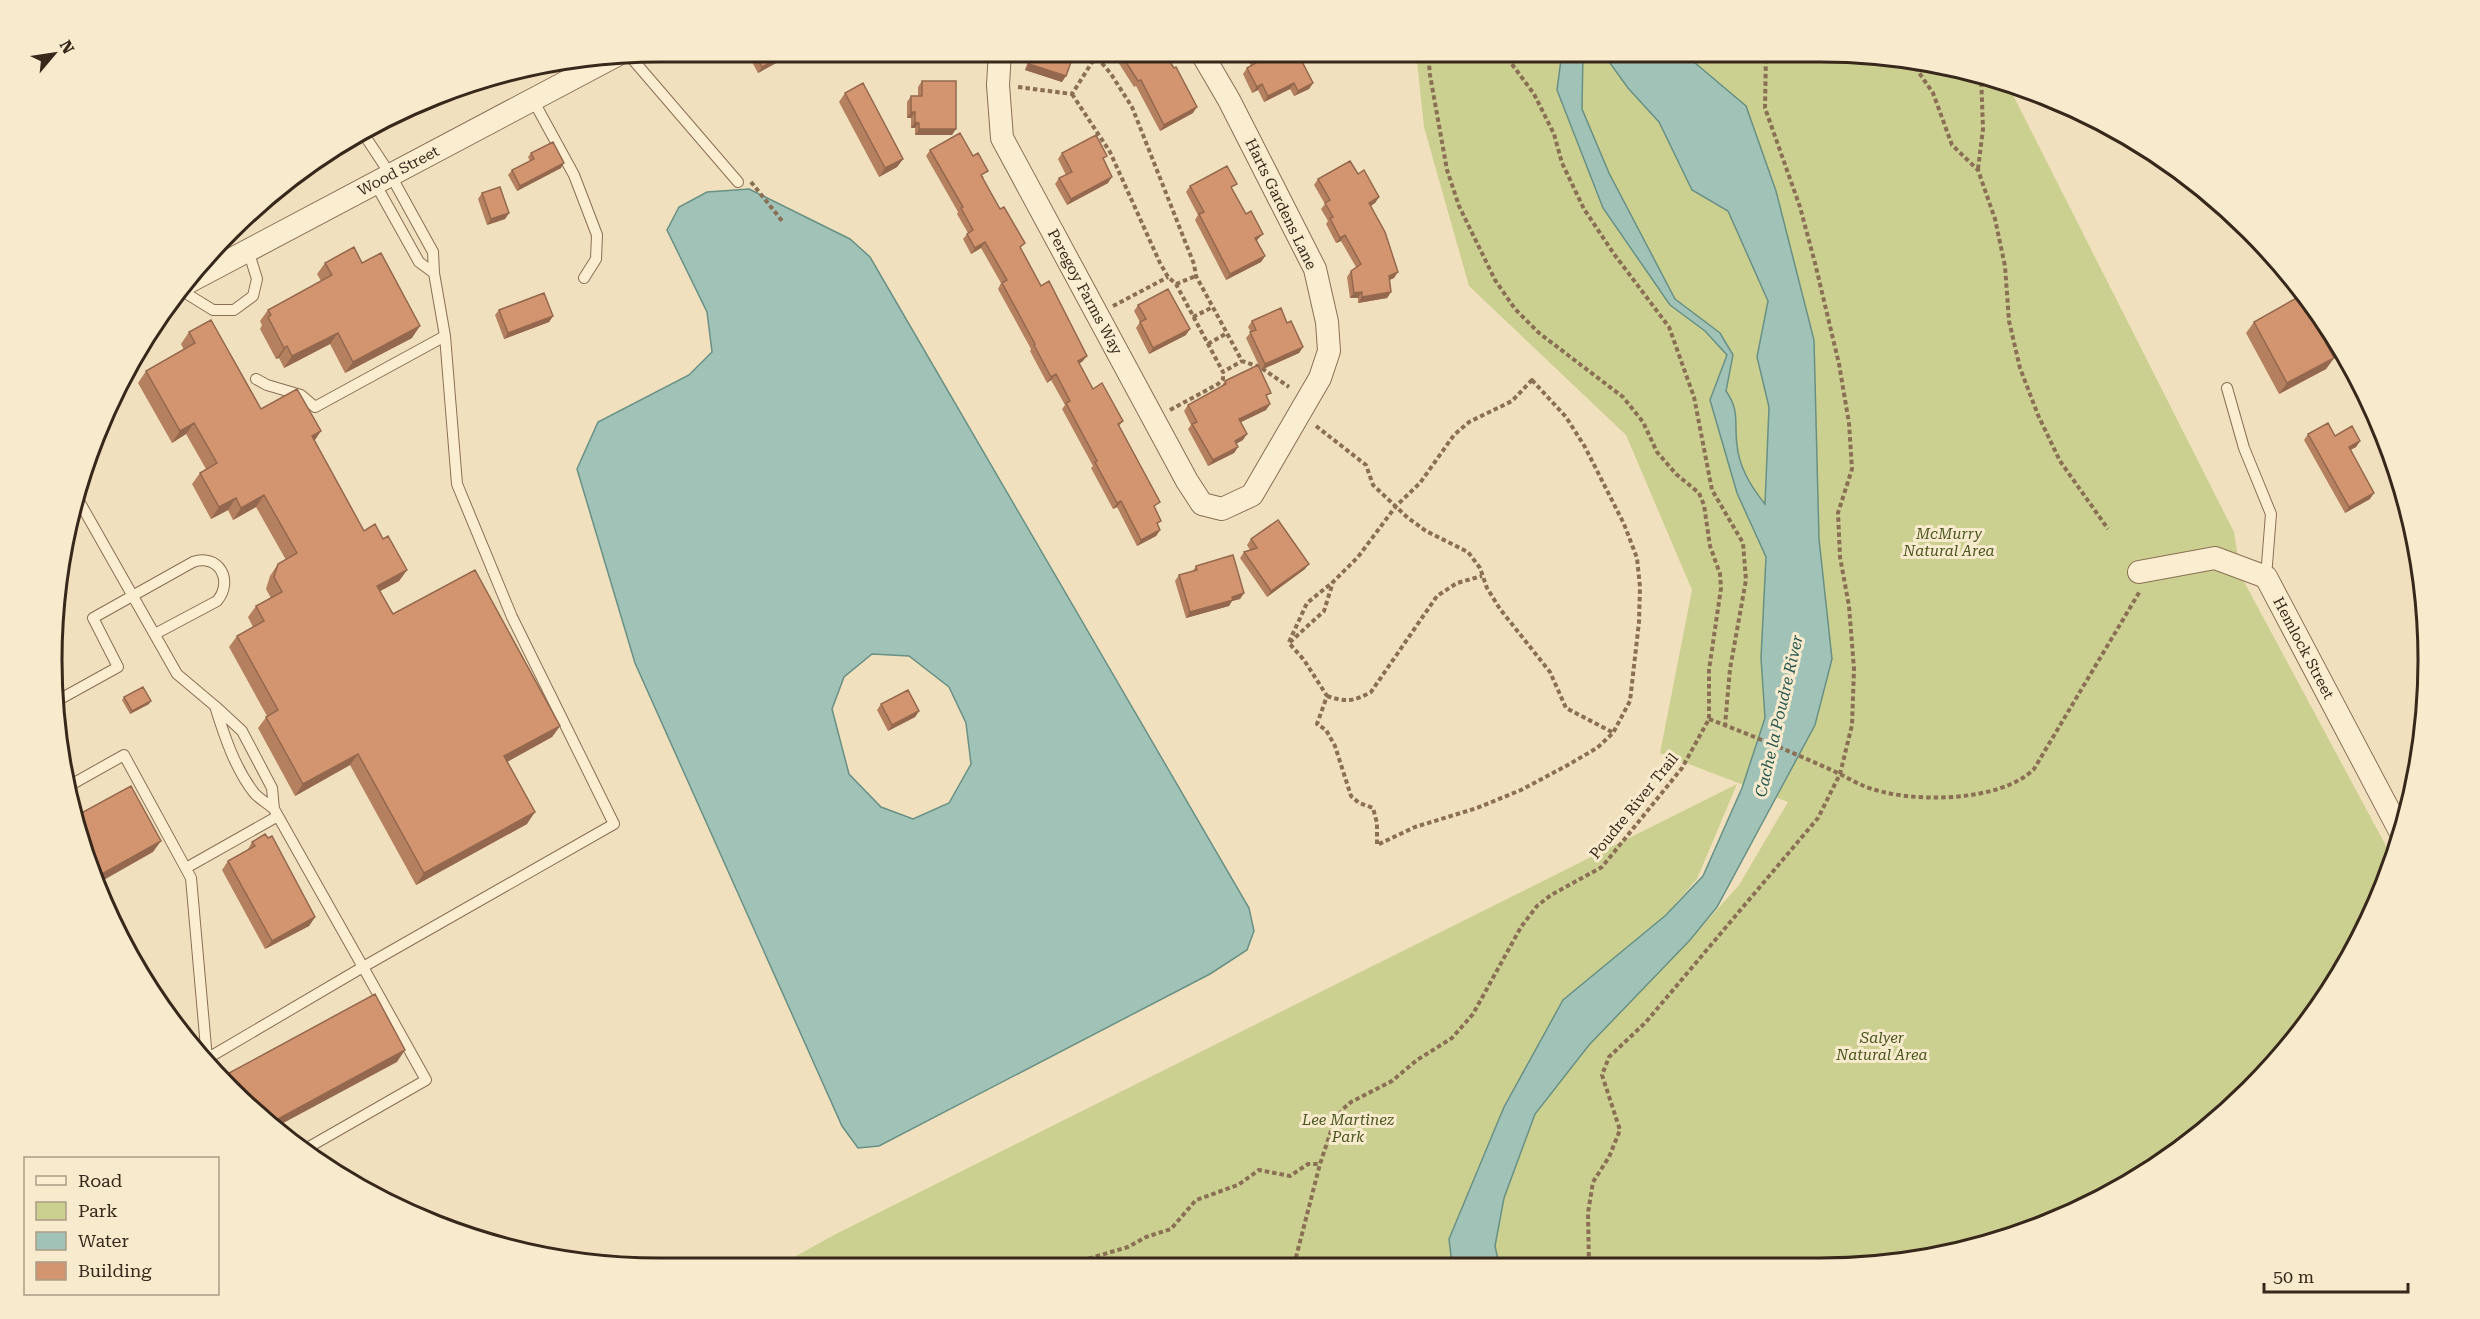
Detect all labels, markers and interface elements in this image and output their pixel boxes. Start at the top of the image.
north arrow [24,24,84,84]
text: N [55,37,78,57]
street label: Harts Gardens Lane [1241,136,1321,272]
street label: Wood Street [355,142,442,200]
street label: Peregoy Farms Way [1044,226,1126,358]
park label: McMurry Natural Area [1902,525,1995,560]
street label: Hemlock Street [2269,594,2338,702]
water label: Cache la Poudre River [1751,633,1807,799]
street label: Poudre River Trail [1586,749,1682,862]
park label: Salyer Natural Area [1835,1029,1928,1064]
park label: Lee Martinez Park [1301,1111,1395,1146]
legend [24,1157,219,1295]
text: Road [78,1170,123,1191]
text: Park [78,1200,118,1221]
text: Water [78,1230,129,1251]
scale bar [2264,1256,2408,1294]
text: Building [78,1260,152,1281]
text: 50 m [2273,1266,2314,1287]

